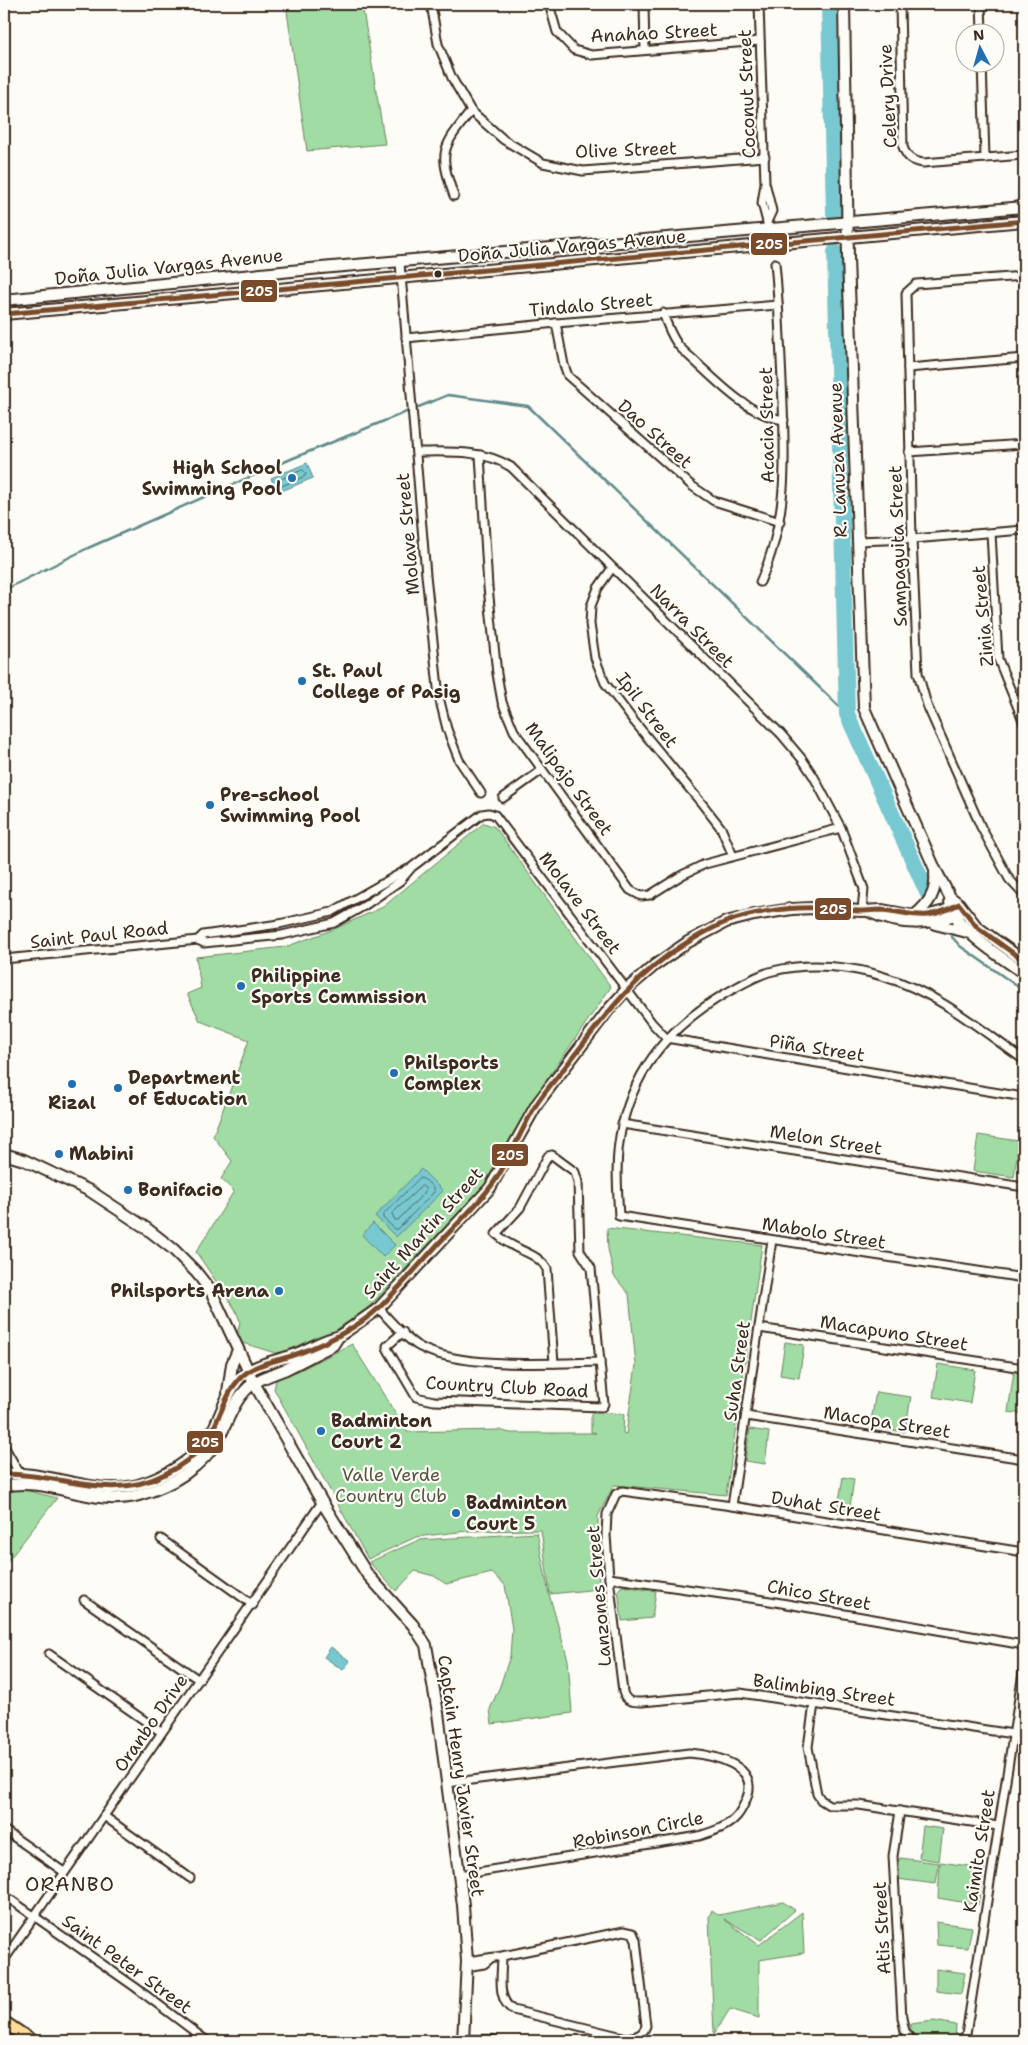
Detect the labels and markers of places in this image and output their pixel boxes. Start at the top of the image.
unlabelled marker [433,269,443,279]
place label: High School Swimming Pool [142,456,282,501]
marker: High School Swimming Pool [286,472,298,484]
place label: St. Paul College of Pasig [312,659,461,704]
marker: St. Paul College of Pasig [296,675,308,687]
place label: Pre-school Swimming Pool [220,783,360,828]
marker: Pre-school Swimming Pool [204,799,216,811]
place label: Philippine Sports Commission [251,964,426,1009]
marker: Philippine Sports Commission [235,980,247,992]
place label: Philsports Complex [404,1051,499,1096]
place label: Department of Education [128,1066,247,1111]
marker: Philsports Complex [388,1067,400,1079]
marker: Rizal [66,1078,78,1090]
marker: Department of Education [112,1082,124,1094]
place label: Rizal [48,1091,96,1115]
place label: Mabini [69,1142,134,1166]
marker: Mabini [53,1148,65,1160]
place label: Bonifacio [138,1178,223,1202]
marker: Bonifacio [122,1184,134,1196]
place label: Philsports Arena [110,1279,270,1303]
marker: Philsports Arena [273,1285,285,1297]
place label: Badminton Court 2 [331,1409,432,1454]
marker: Badminton Court 2 [315,1425,327,1437]
place label: Badminton Court 5 [466,1491,567,1536]
marker: Badminton Court 5 [450,1507,462,1519]

